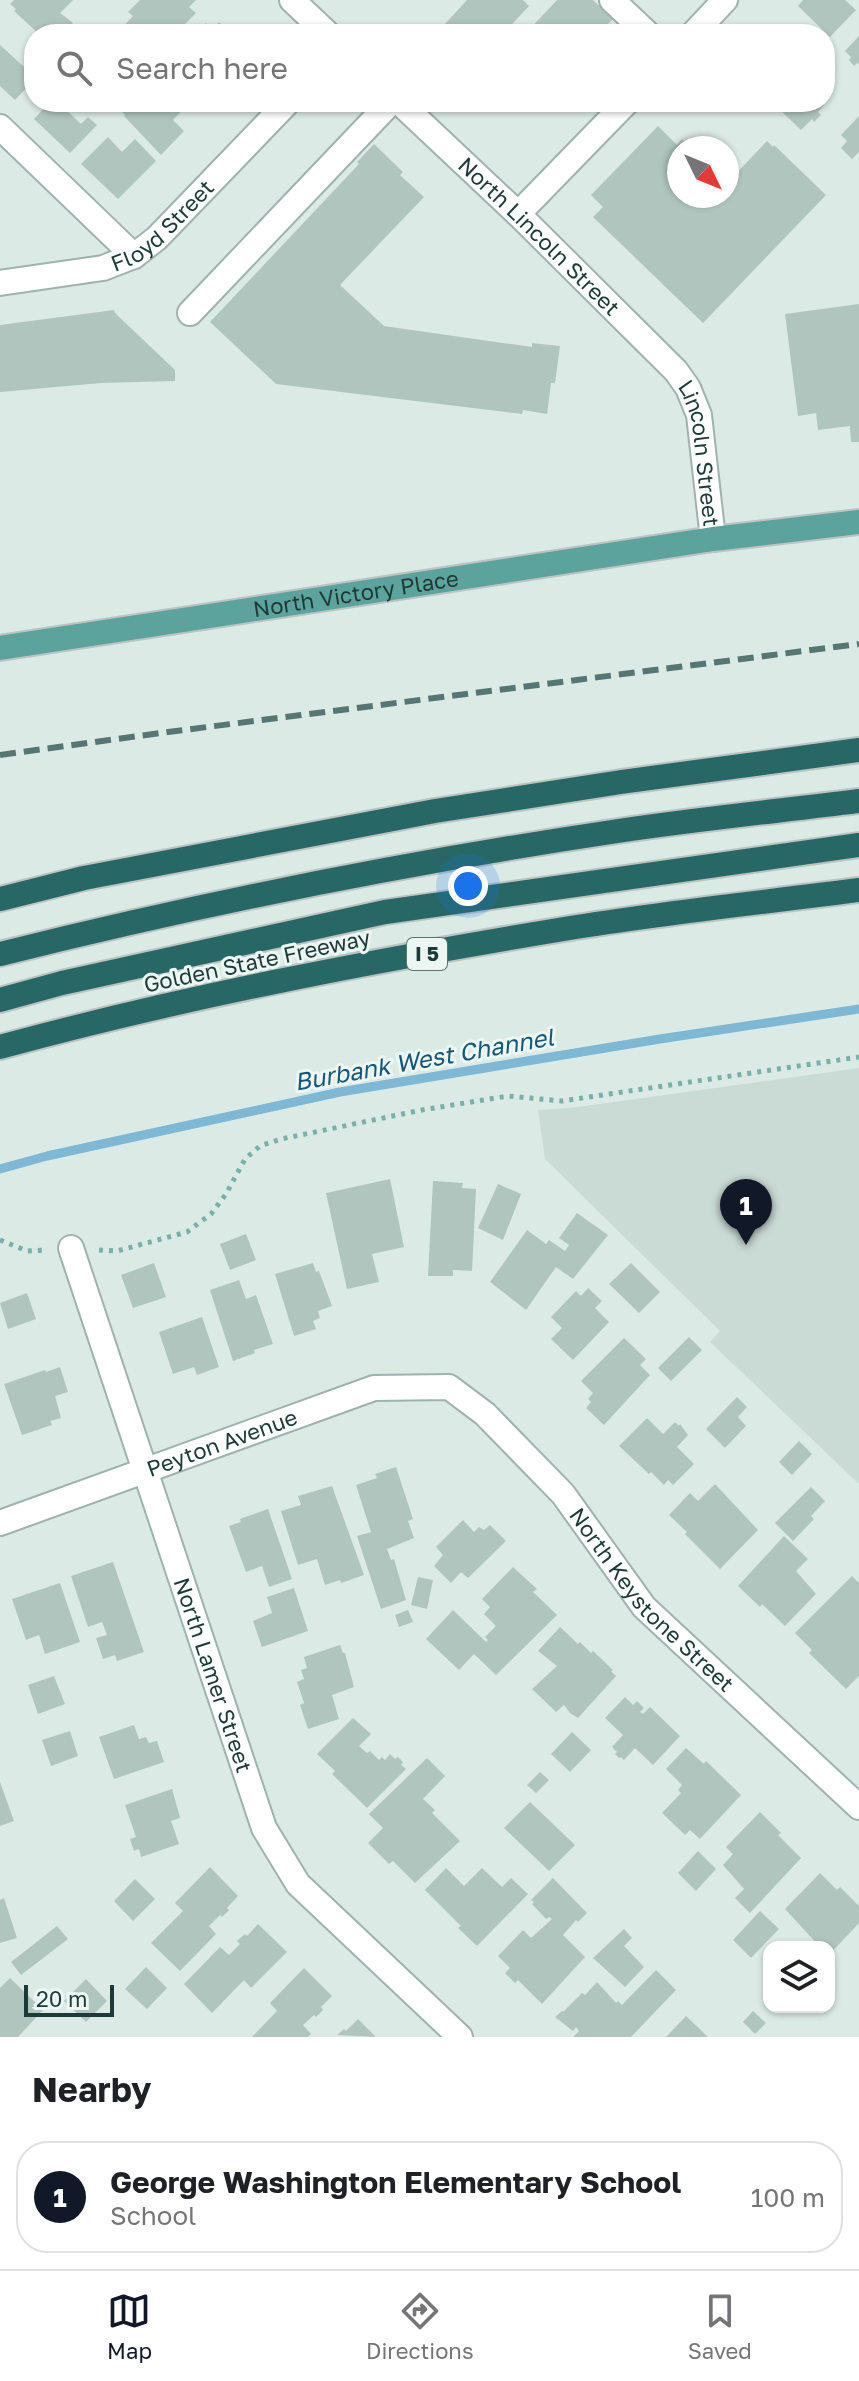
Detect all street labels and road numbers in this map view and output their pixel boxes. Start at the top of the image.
street label: North Lincoln Street [453,151,626,321]
street label: Floyd Street [107,174,219,277]
street label: Lincoln Street [673,374,725,528]
street label: North Victory Place [251,564,460,622]
street label: Golden State Freeway [141,923,373,998]
road number: I 5 [407,938,447,970]
street label: Peyton Avenue [143,1403,301,1482]
street label: North Keystone Street [564,1502,740,1697]
street label: North Lamer Street [169,1574,259,1776]

